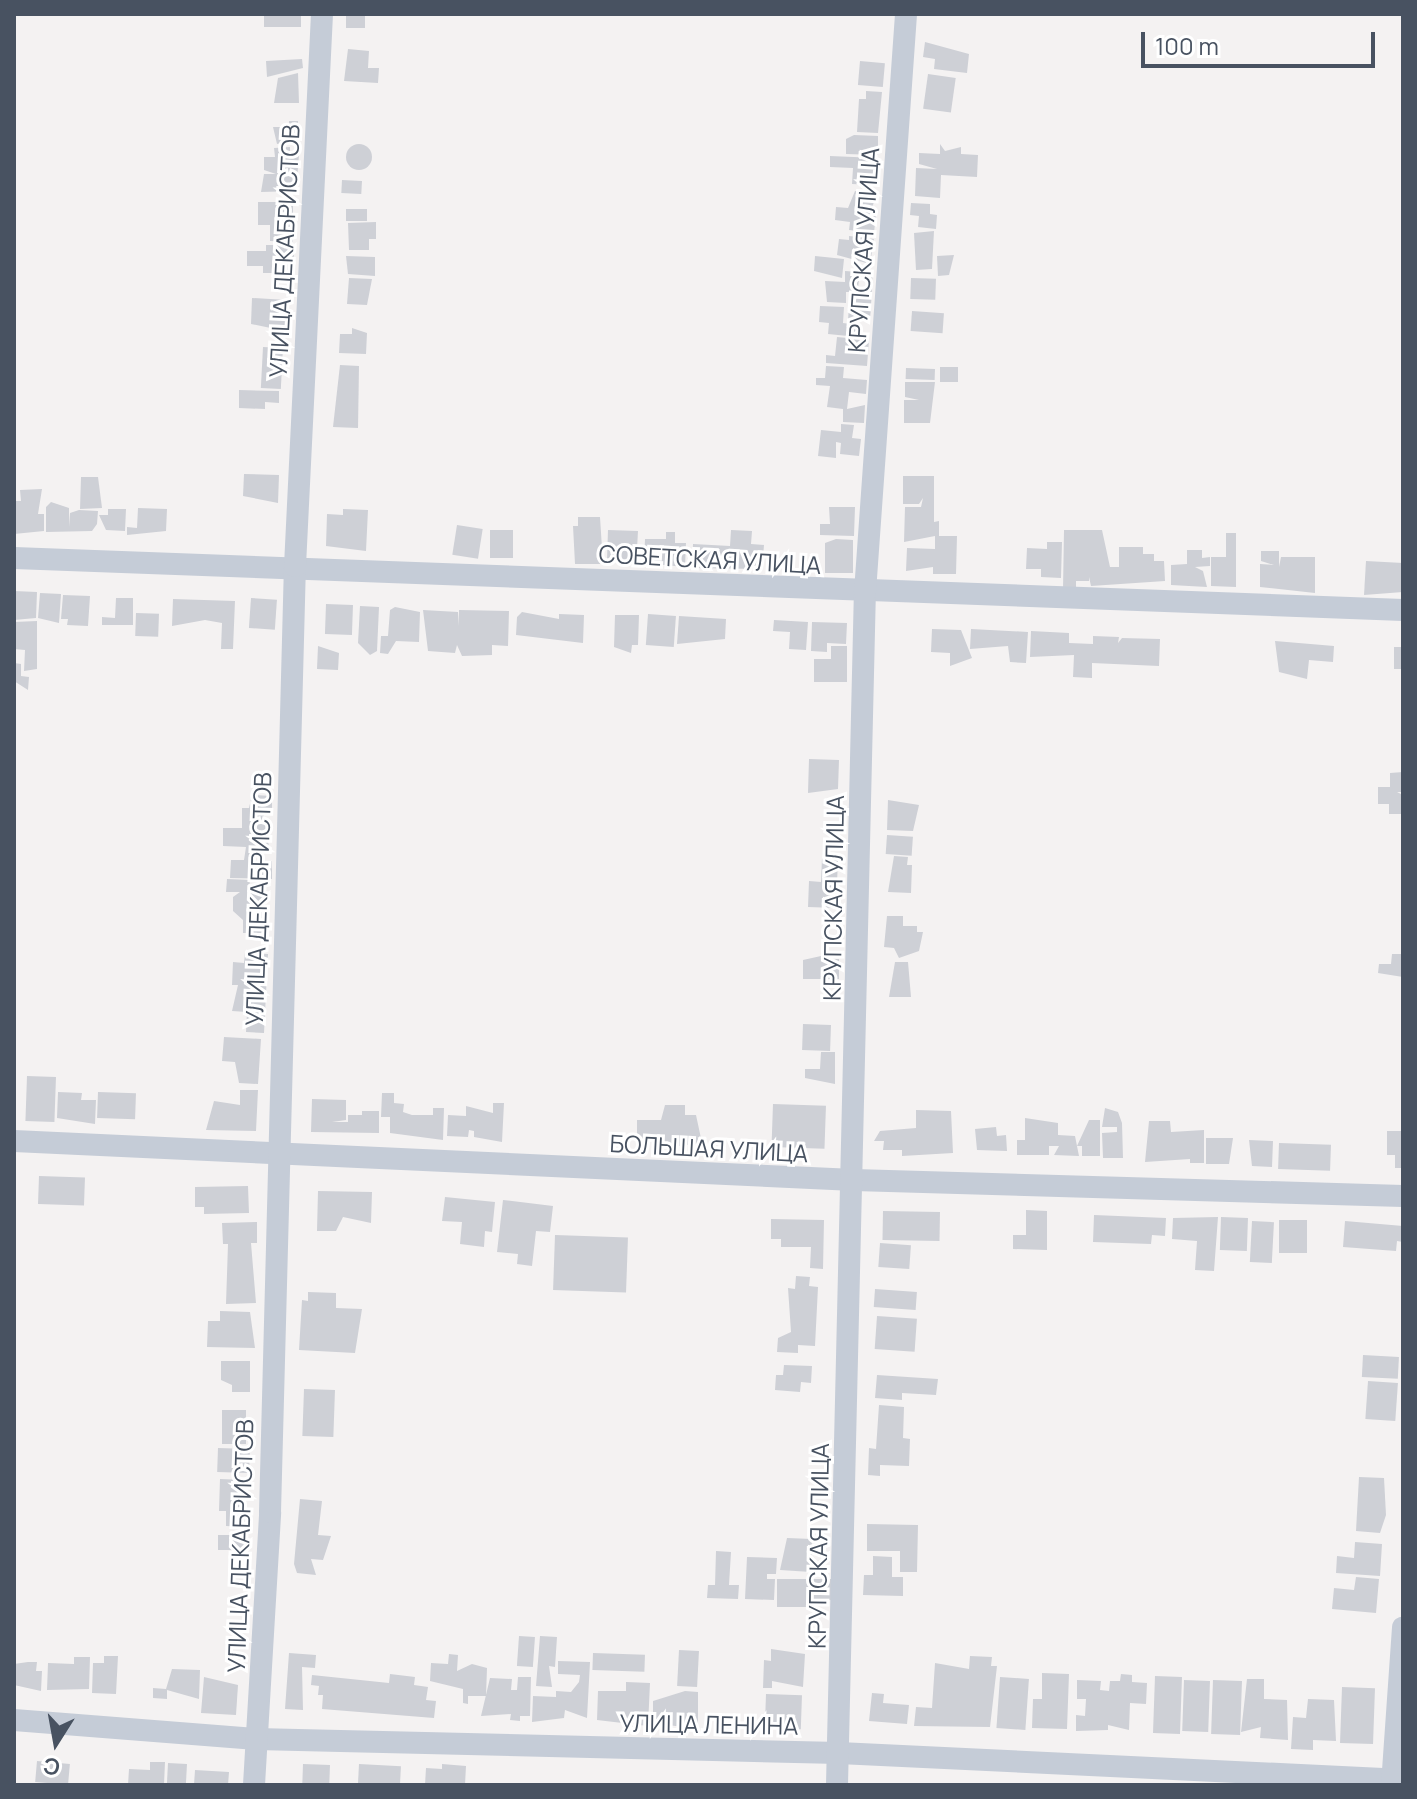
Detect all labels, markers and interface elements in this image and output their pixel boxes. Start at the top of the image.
scale bar [1145,16,1379,66]
text: 100 m [1155,29,1219,62]
street label: УЛИЦА ДЕКАБРИСТОВ [263,124,305,378]
street label: КРУПСКАЯ УЛИЦА [841,146,885,354]
street label: СОВЕТСКАЯ УЛИЦА [598,539,822,579]
street label: УЛИЦА ДЕКАБРИСТОВ [239,772,277,1026]
street label: КРУПСКАЯ УЛИЦА [817,795,849,1001]
street label: БОЛЬШАЯ УЛИЦА [609,1128,809,1168]
street label: УЛИЦА ДЕКАБРИСТОВ [221,1419,259,1673]
street label: КРУПСКАЯ УЛИЦА [802,1443,834,1649]
north arrow [16,1703,96,1783]
street label: УЛИЦА ЛЕНИНА [619,1708,799,1740]
text: С [41,1750,62,1783]

